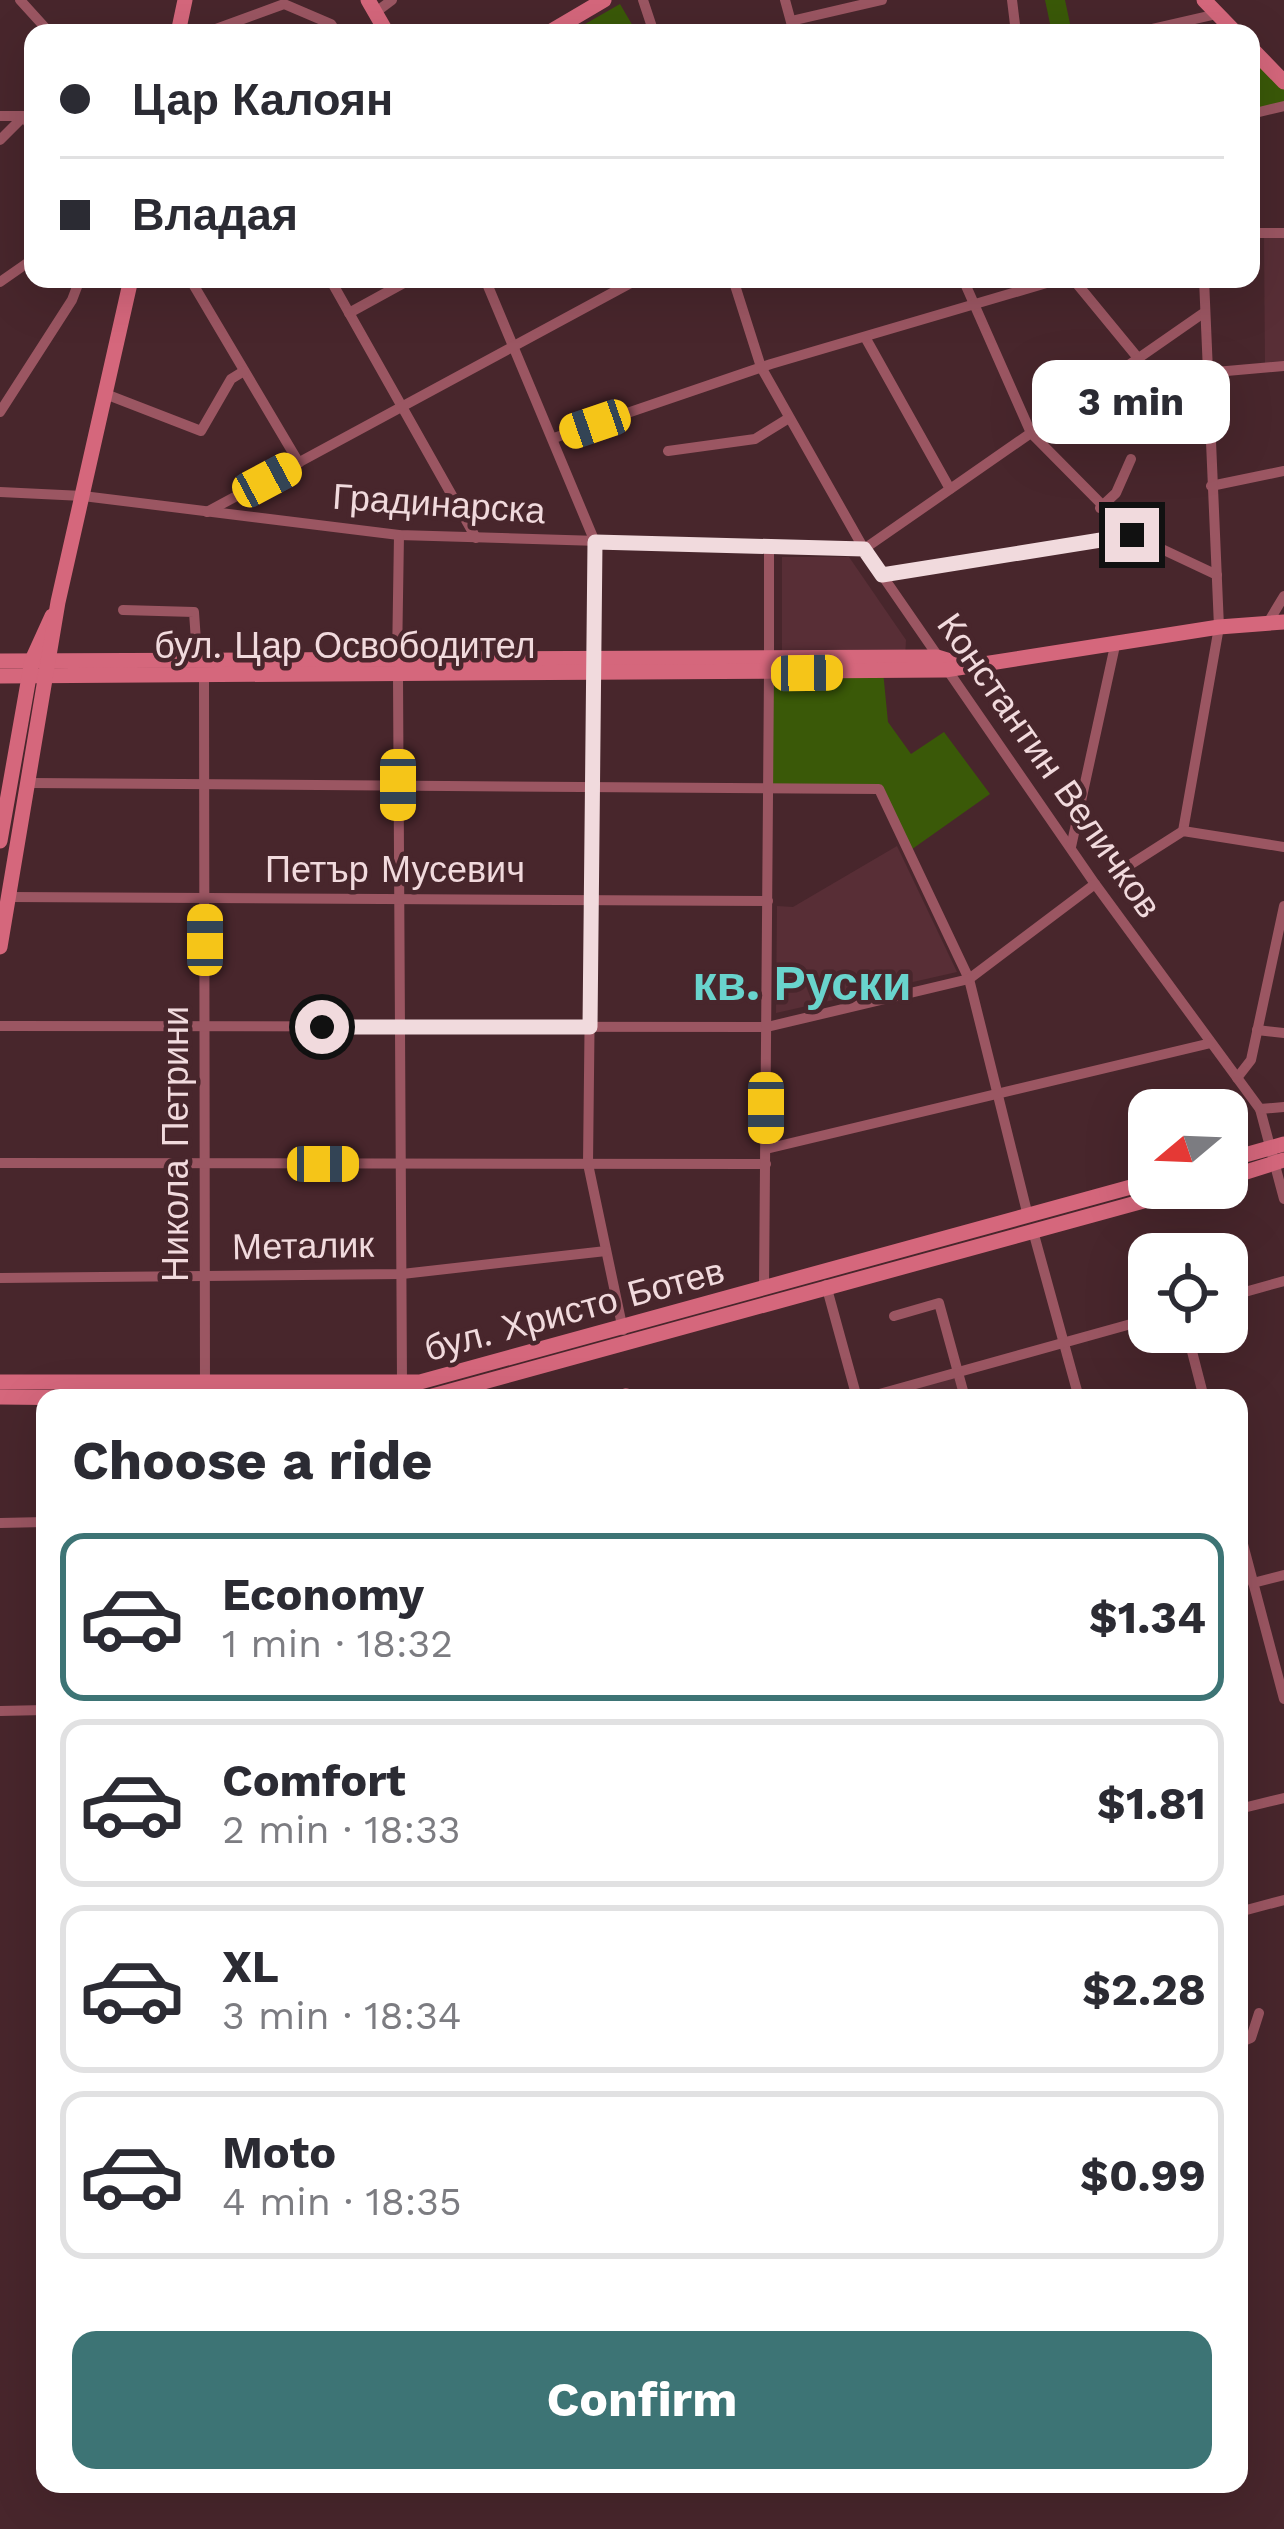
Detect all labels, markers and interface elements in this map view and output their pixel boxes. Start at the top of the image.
text: Цар Калоян [132,73,393,126]
text: Владая [132,188,298,241]
callout: 3 min [1033,361,1231,445]
text: 3 min [1078,379,1184,424]
car [555,395,635,453]
car [227,447,307,513]
street label: Градинарска [331,476,548,532]
route end [1105,508,1159,562]
street label: Константин Величков [928,605,1170,926]
street label: бул. Цар Освободител [154,625,536,667]
car [771,654,843,692]
car [380,749,416,821]
street label: Петър Мусевич [265,849,525,891]
car [187,904,223,976]
district label: кв. Руски [693,955,911,1012]
route start [295,1000,349,1054]
street label: Никола Петрини [155,1006,197,1282]
car [748,1072,784,1144]
north arrow [1128,1089,1248,1209]
map controls [1128,1089,1248,1353]
car [287,1146,359,1182]
street label: Металик [232,1224,375,1268]
button: locate [1128,1233,1248,1353]
street label: бул. Христо Ботев [420,1250,729,1370]
text: Choose a ride [72,1429,433,1492]
icon: car [78,1563,186,1671]
text: Economy [222,1568,424,1621]
text: $1.34 [1089,1591,1206,1644]
text: 1 min · 18:32 [222,1621,453,1666]
icon: car [78,1749,186,1857]
text: Comfort [222,1754,406,1807]
text: $1.81 [1097,1777,1206,1830]
text: 2 min · 18:33 [222,1807,461,1852]
icon: car [78,1935,186,2043]
text: XL [222,1940,279,1993]
text: $2.28 [1082,1963,1206,2016]
text: 3 min · 18:34 [222,1993,462,2038]
icon: car [78,2121,186,2229]
text: Moto [222,2126,336,2179]
text: $0.99 [1080,2149,1206,2202]
text: 4 min · 18:35 [222,2179,462,2224]
button: Confirm [72,2331,1212,2469]

